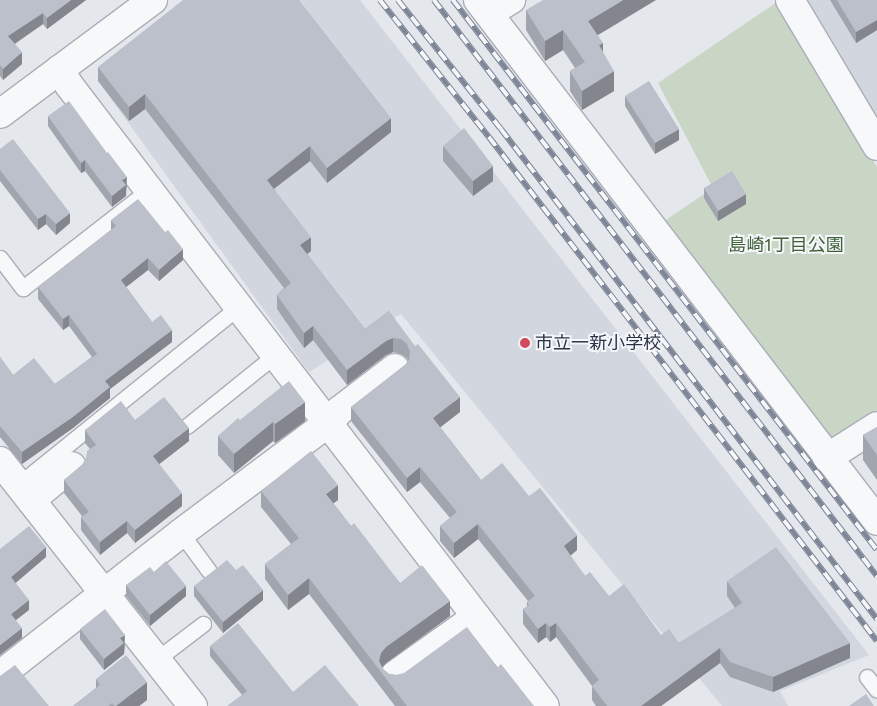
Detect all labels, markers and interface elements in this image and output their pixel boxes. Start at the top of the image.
park label: 島崎1丁目公園 [728,234,844,256]
place label: 市立一新小学校 [535,332,661,354]
marker: 市立一新小学校 [519,337,531,349]

